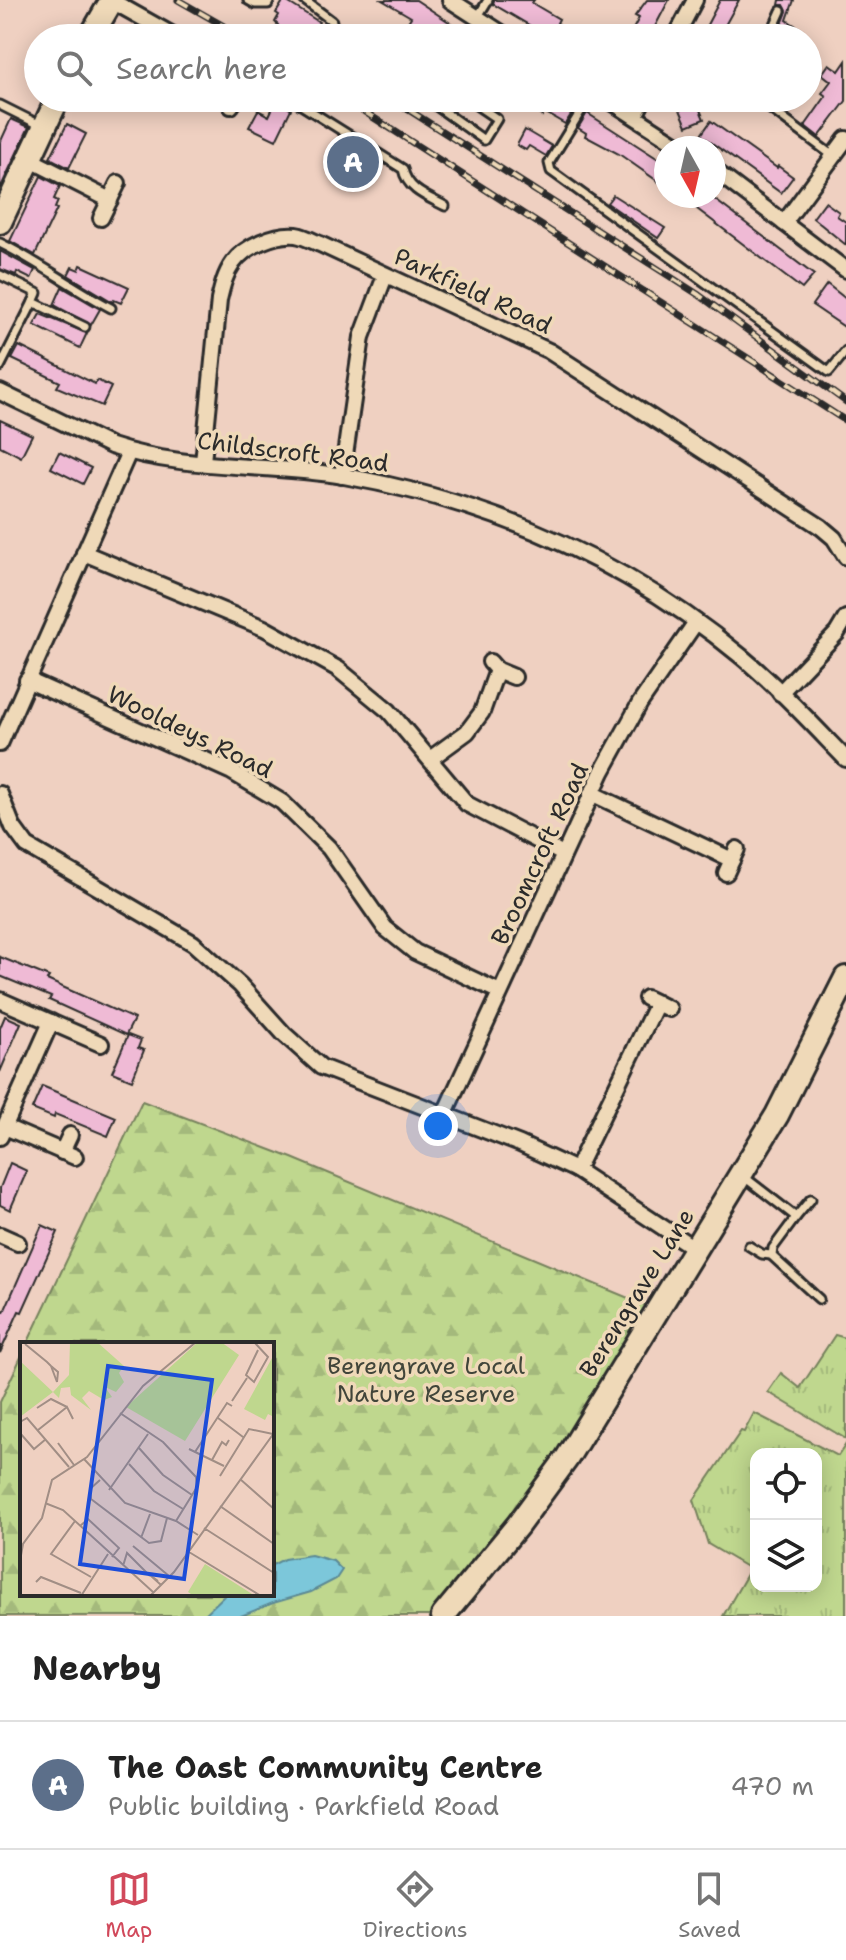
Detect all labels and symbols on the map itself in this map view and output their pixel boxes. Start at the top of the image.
pin: A [327,132,379,192]
north arrow [654,136,726,208]
street label: Parkfield Road [389,240,557,342]
street label: Childscroft Road [195,424,391,480]
street label: Wooldeys Road [102,678,278,786]
street label: Broomcroft Road [484,758,596,950]
your location [418,1106,458,1146]
street label: Berengrave Lane [572,1203,702,1383]
inset map [20,1342,274,1596]
park label: Berengrave Local Nature Reserve [327,1350,526,1410]

